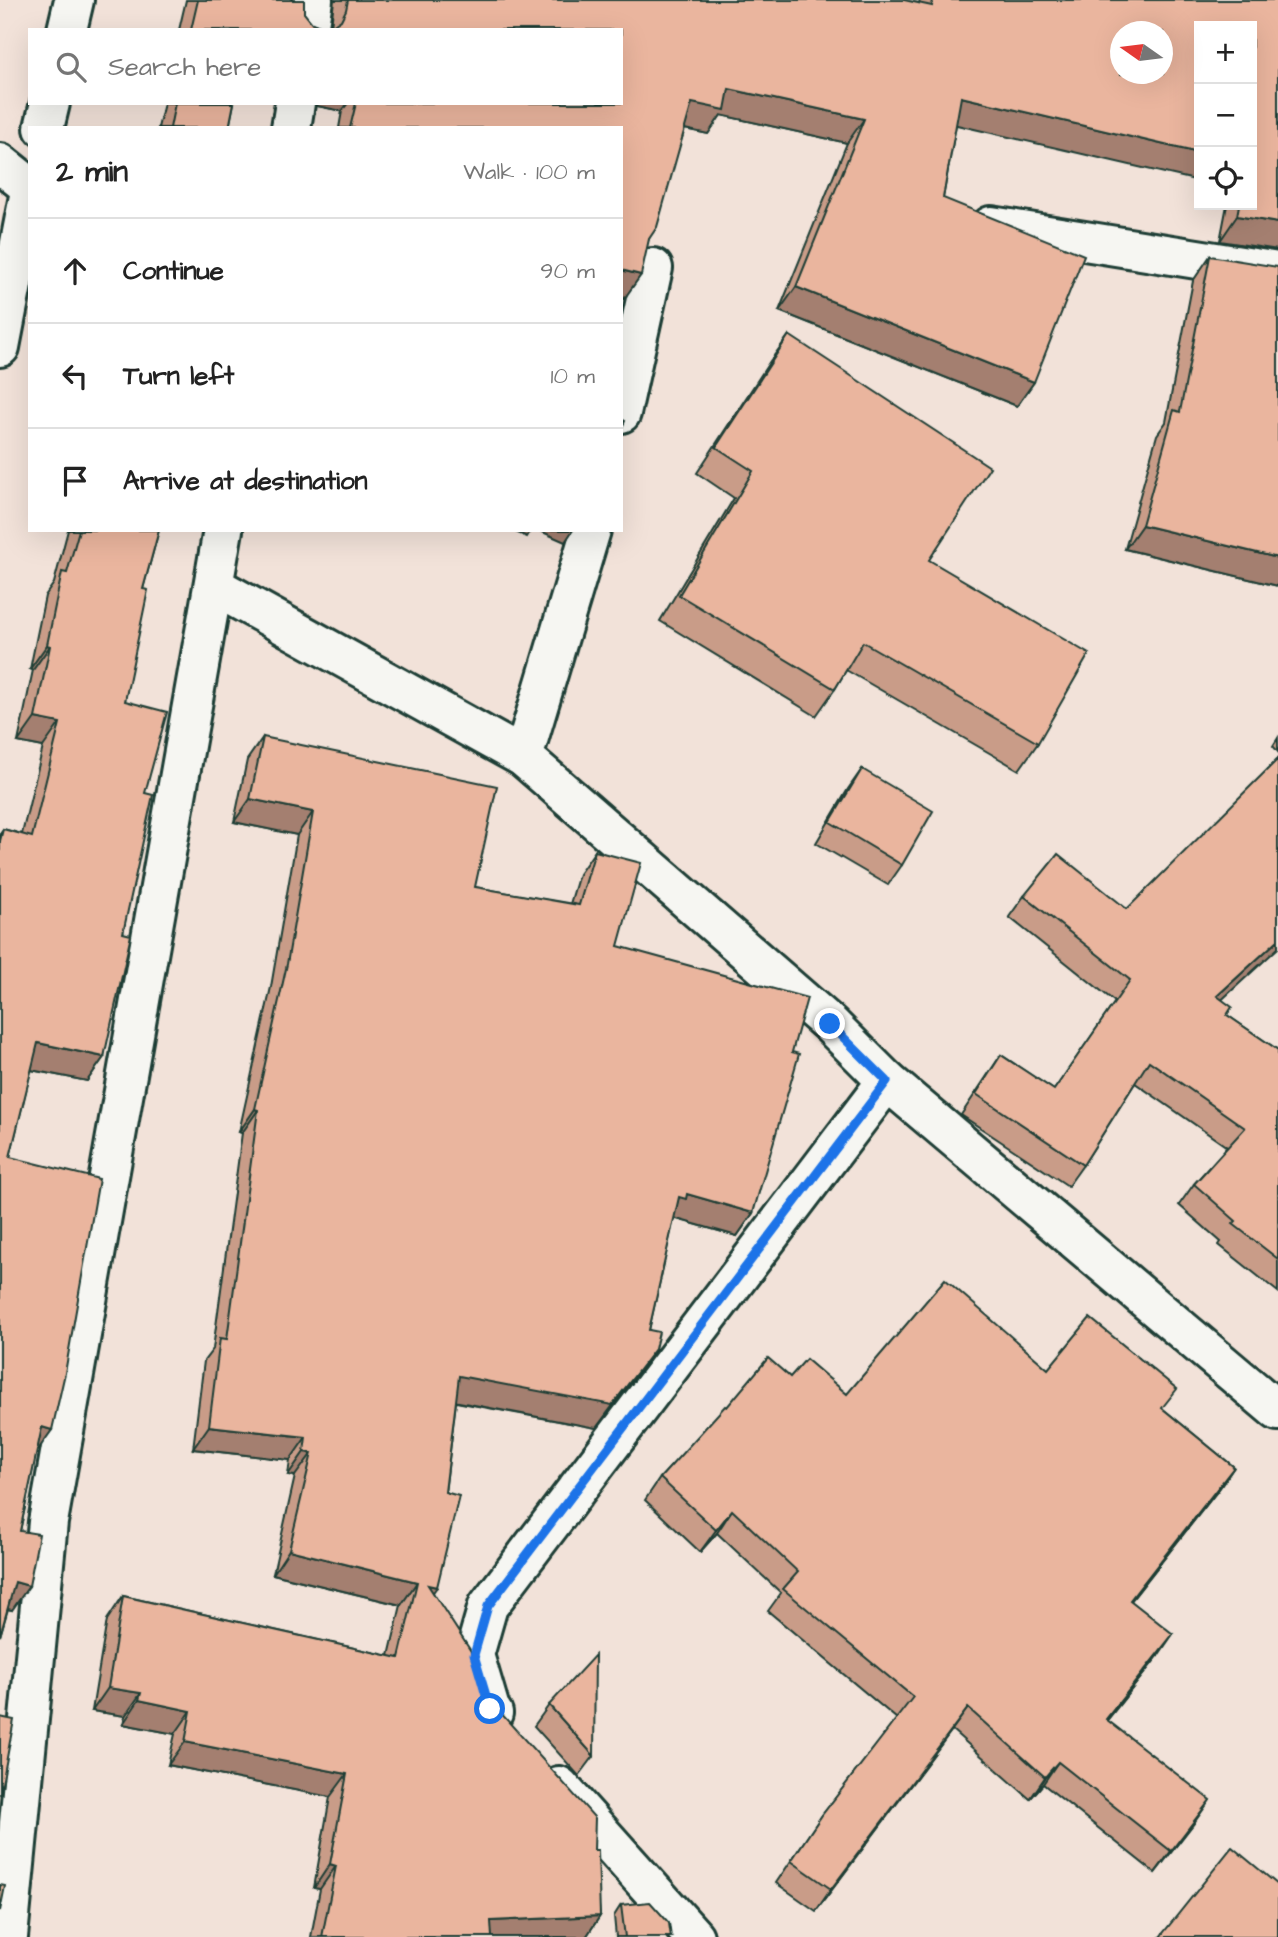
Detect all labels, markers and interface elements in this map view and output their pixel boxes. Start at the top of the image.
north arrow [1110,21,1173,84]
map controls [1194,21,1257,210]
button: + [1194,21,1257,84]
search box [28,28,623,105]
icon: search [52,48,90,86]
text: Search here [108,49,261,85]
button: − [1194,84,1257,147]
button: locate [1194,147,1257,210]
text: 2 min [56,151,128,193]
text: Walk · 100 m [463,156,595,188]
icon: ahead [56,252,94,290]
text: Continue [123,253,224,289]
text: 90 m [540,255,595,287]
icon: left [56,357,94,395]
text: Turn left [123,358,234,394]
text: 10 m [550,360,595,392]
icon: arrive [56,462,94,500]
text: Arrive at destination [123,463,368,499]
route end [814,1008,845,1039]
route start [474,1693,505,1724]

